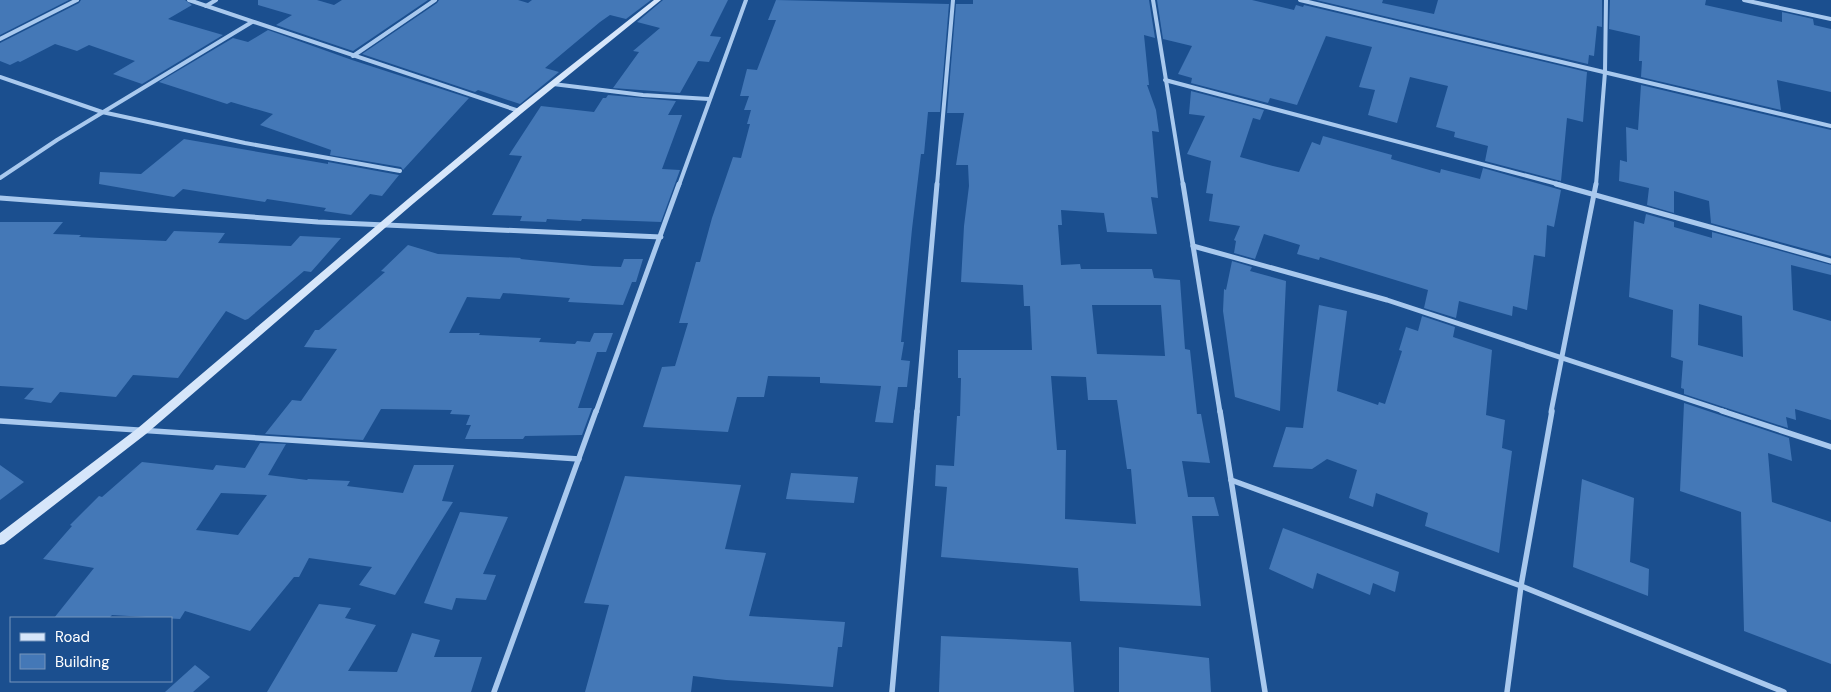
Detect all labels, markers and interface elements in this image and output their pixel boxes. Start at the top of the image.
legend [10,617,172,682]
text: Road [55,627,90,647]
text: Building [55,652,110,672]

